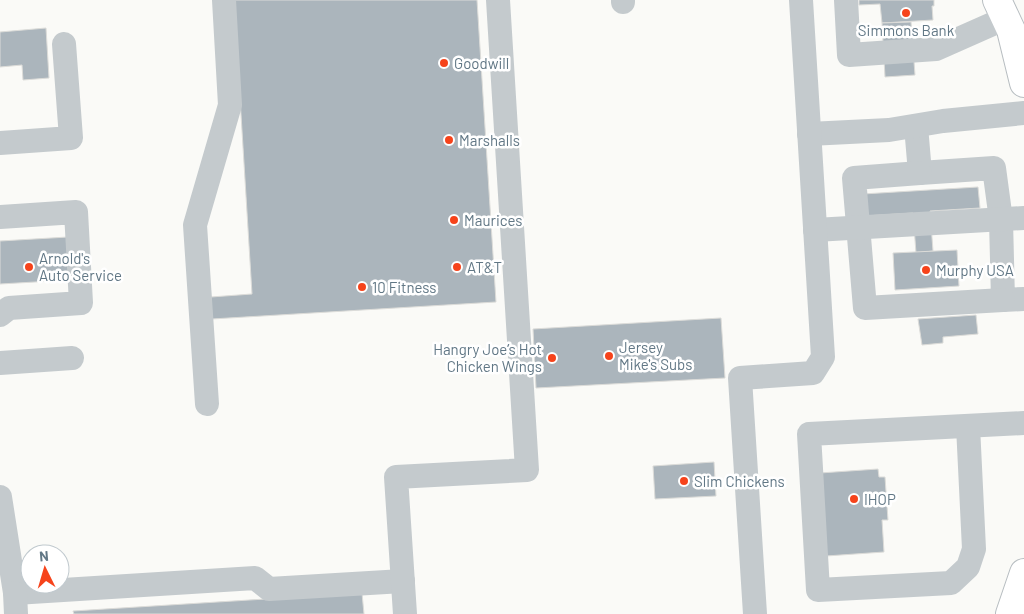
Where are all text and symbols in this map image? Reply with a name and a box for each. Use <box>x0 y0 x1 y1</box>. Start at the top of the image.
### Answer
marker: Simmons Bank <box>900 7 912 19</box>
place label: Simmons Bank <box>858 21 955 39</box>
place label: Goodwill <box>454 54 509 72</box>
marker: Goodwill <box>438 57 450 69</box>
place label: Marshalls <box>459 131 520 149</box>
marker: Marshalls <box>443 134 455 146</box>
place label: Maurices <box>464 211 523 229</box>
marker: Maurices <box>448 214 460 226</box>
place label: Arnold's Auto Service <box>39 249 122 284</box>
place label: AT&T <box>467 258 502 276</box>
marker: Arnold's Auto Service <box>23 261 35 273</box>
marker: AT&T <box>451 261 463 273</box>
place label: Murphy USA <box>936 261 1014 279</box>
marker: Murphy USA <box>920 264 932 276</box>
place label: 10 Fitness <box>372 278 437 296</box>
marker: 10 Fitness <box>356 281 368 293</box>
place label: Jersey Mike's Subs <box>619 338 693 373</box>
place label: Hangry Joe’s Hot Chicken Wings <box>433 340 542 375</box>
marker: Jersey Mike's Subs <box>603 350 615 362</box>
marker: Hangry Joe’s Hot Chicken Wings <box>546 352 558 364</box>
place label: Slim Chickens <box>694 472 785 490</box>
marker: Slim Chickens <box>678 475 690 487</box>
place label: IHOP <box>864 490 896 508</box>
marker: IHOP <box>848 493 860 505</box>
north arrow <box>20 544 70 594</box>
text: N <box>38 547 49 564</box>

